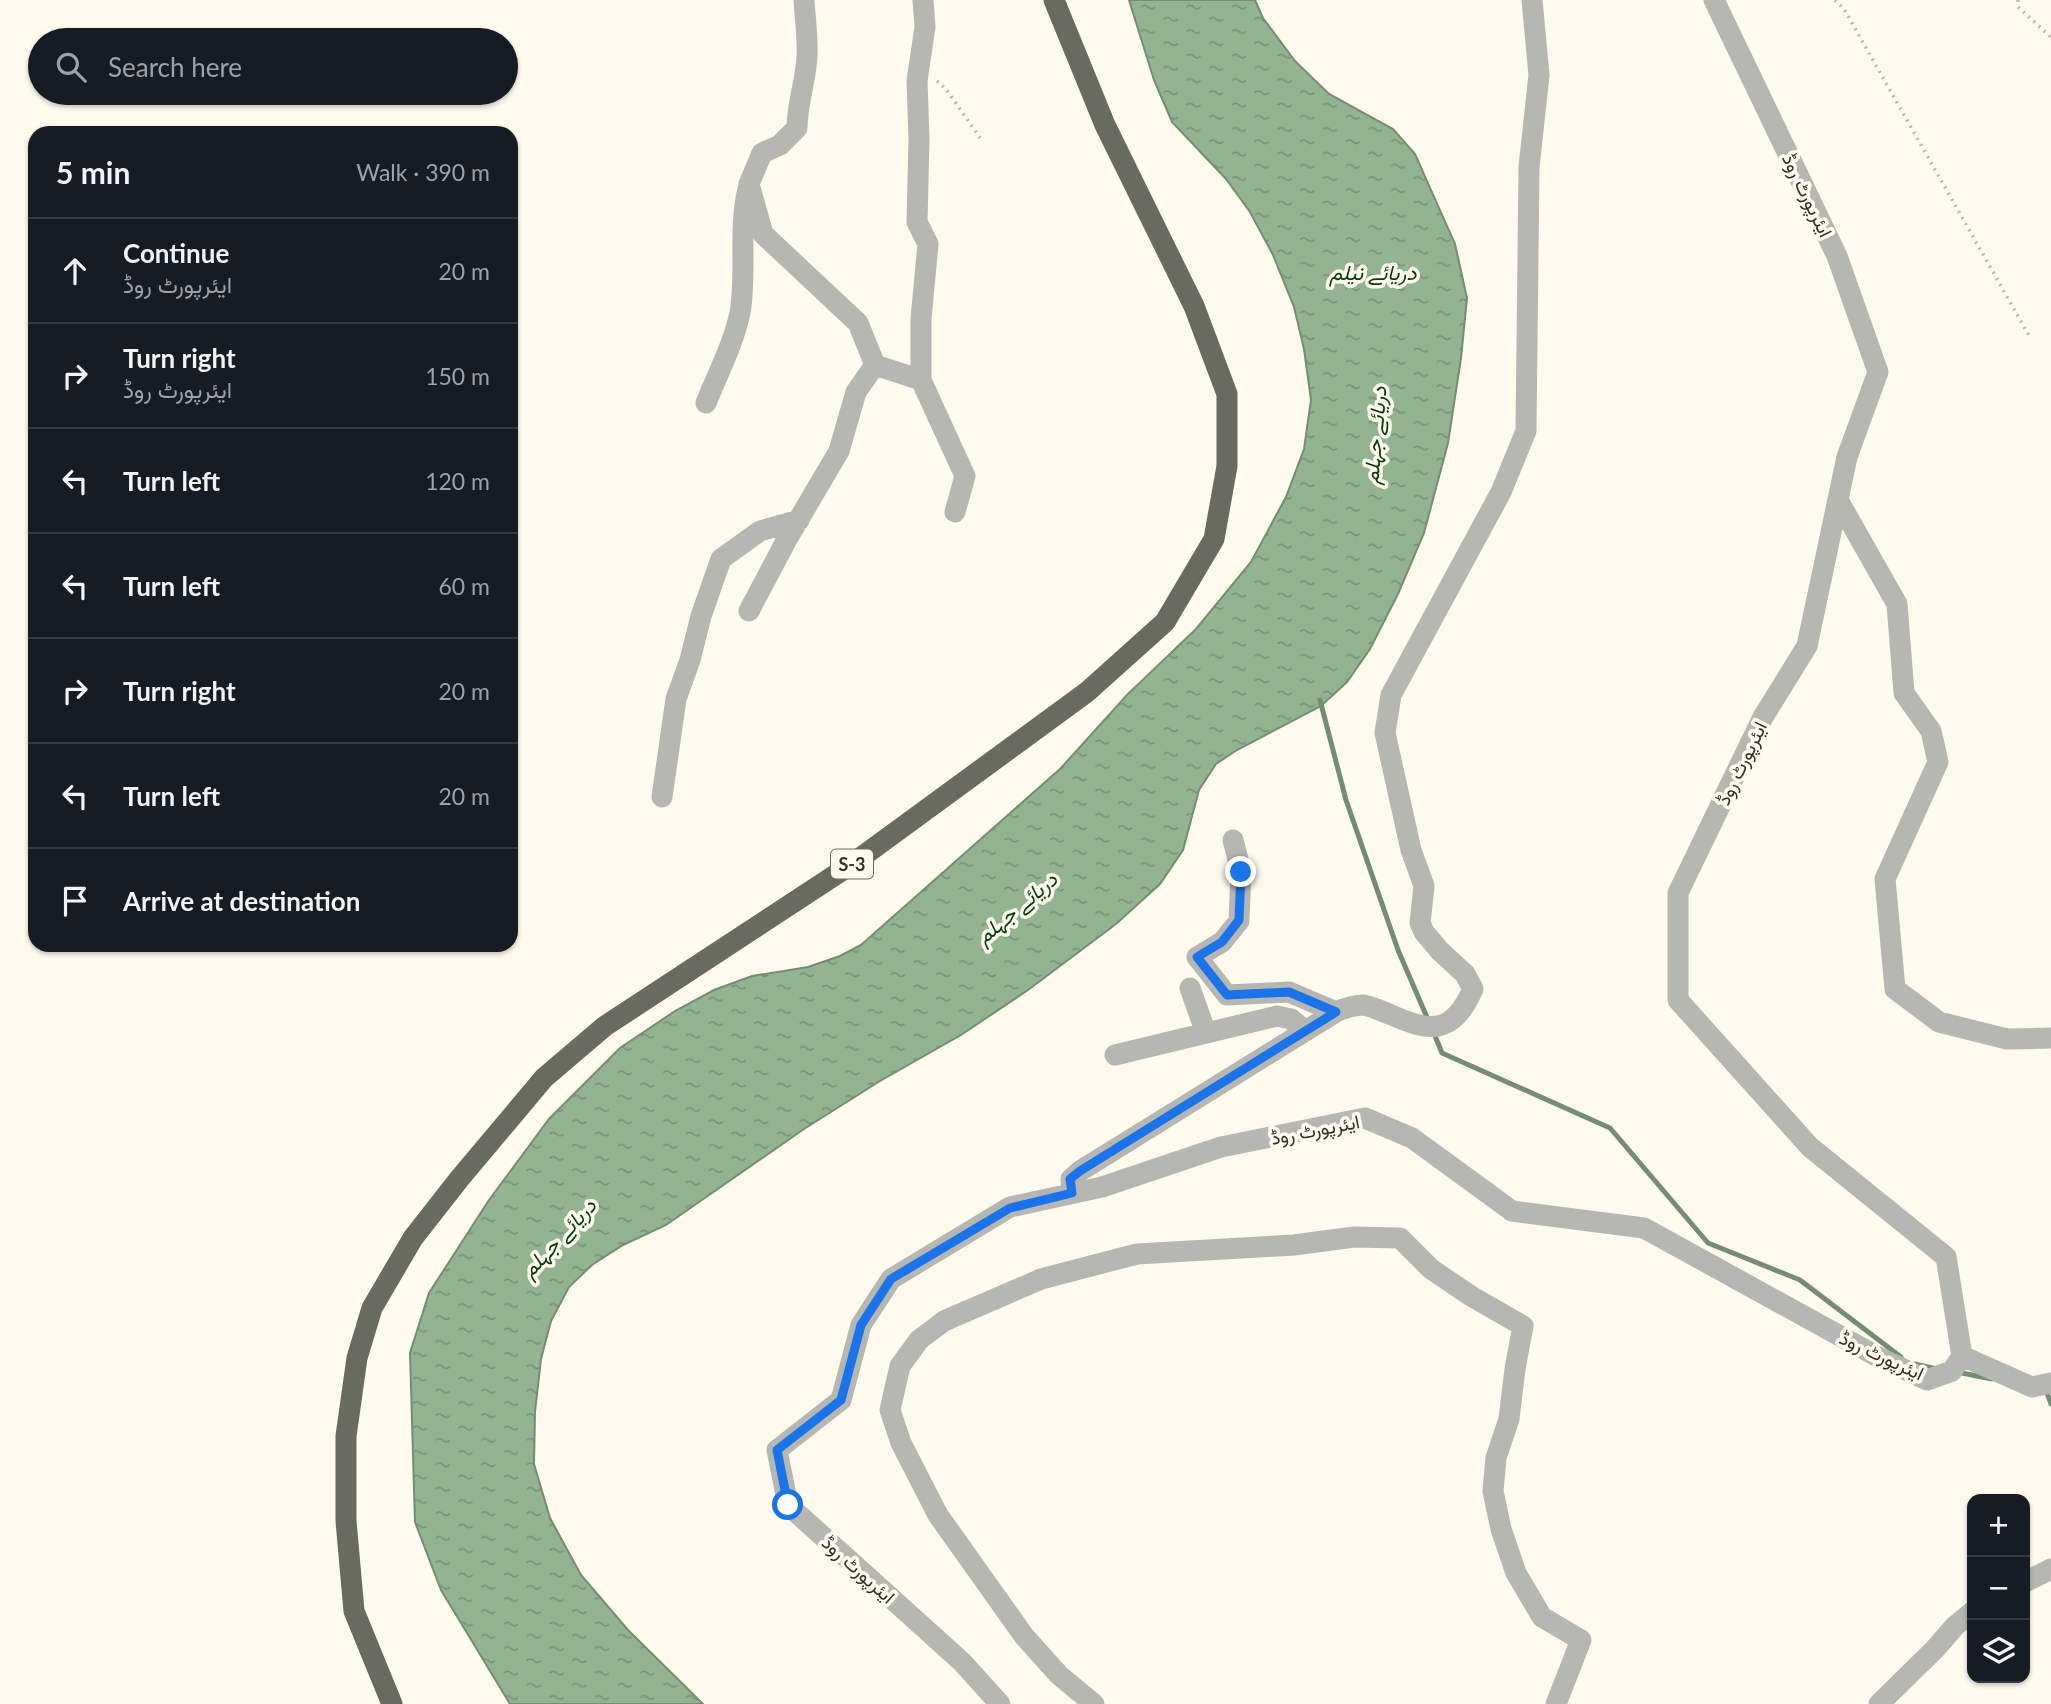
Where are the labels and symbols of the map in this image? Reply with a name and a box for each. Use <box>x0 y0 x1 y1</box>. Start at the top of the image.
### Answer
street label: ایئرپورٹ روڈ <box>1775 149 1838 242</box>
water label: دریائے نیلم <box>1328 259 1418 287</box>
water label: دریائے جہلم <box>1357 384 1394 486</box>
street label: ایئرپورٹ روڈ <box>1711 717 1774 810</box>
road number: S-3 <box>831 850 873 878</box>
route end <box>1225 856 1256 887</box>
water label: دریائے جہلم <box>970 865 1064 951</box>
street label: ایئرپورٹ روڈ <box>1269 1109 1362 1152</box>
water label: دریائے جہلم <box>515 1192 603 1284</box>
street label: ایئرپورٹ روڈ <box>1835 1326 1928 1387</box>
route start <box>772 1489 803 1520</box>
street label: ایئرپورٹ روڈ <box>816 1530 900 1610</box>

